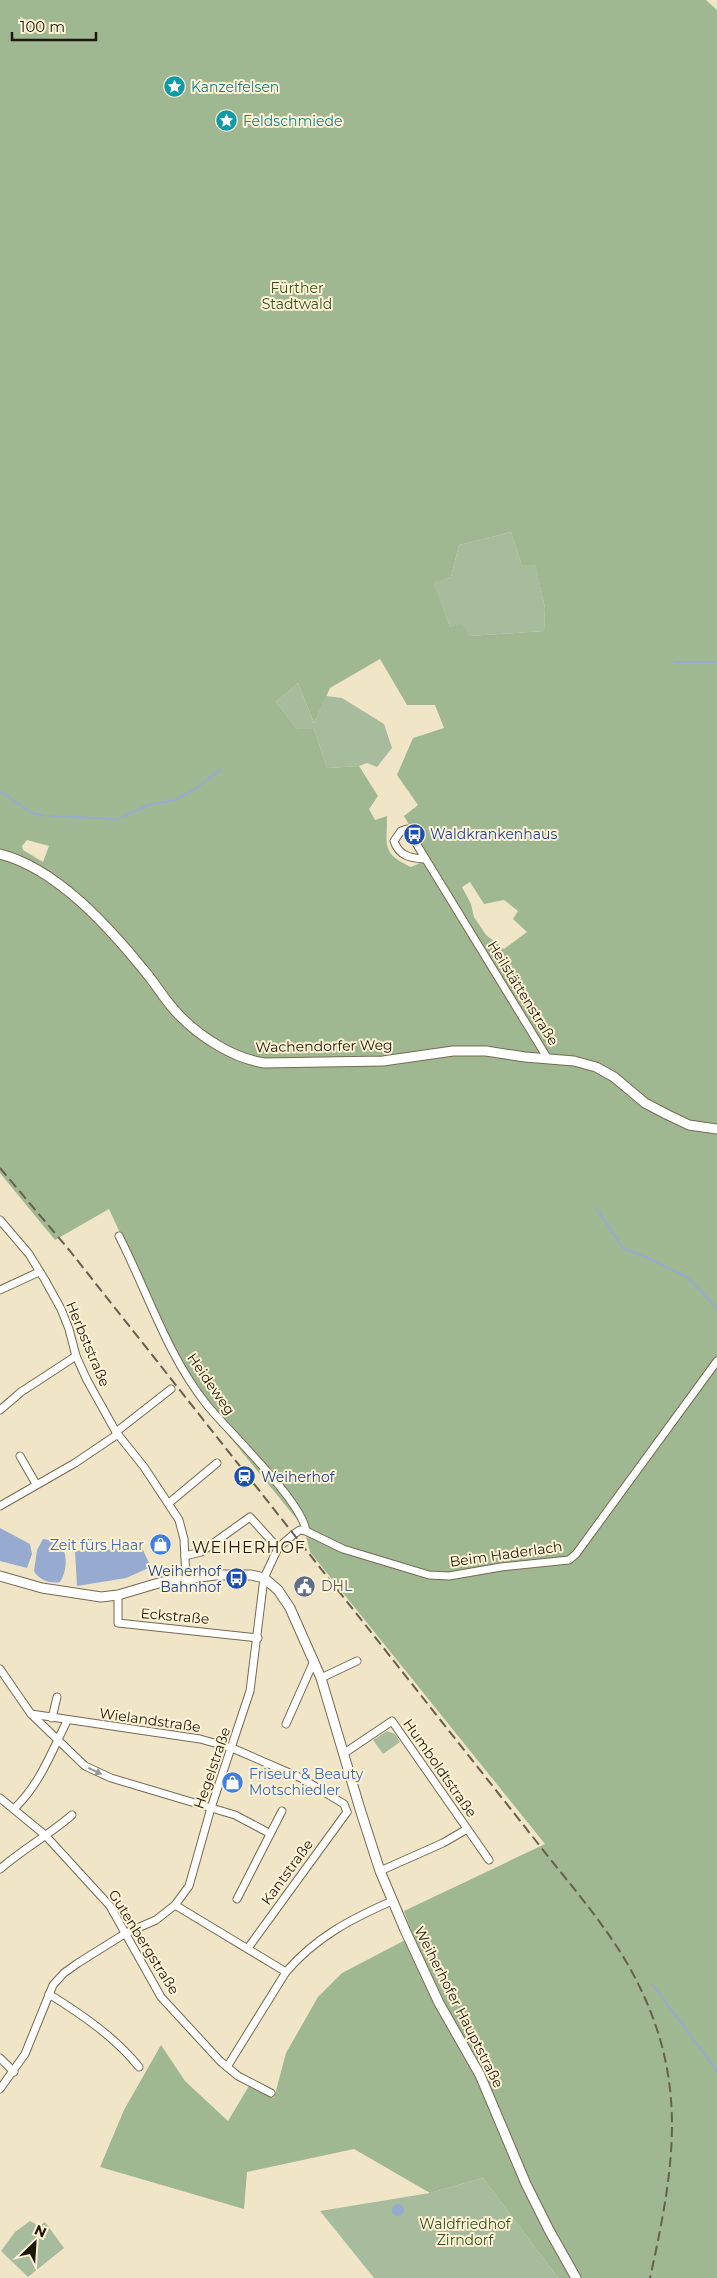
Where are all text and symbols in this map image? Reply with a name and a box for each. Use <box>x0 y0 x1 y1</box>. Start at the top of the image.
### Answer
scale bar <box>12 10 96 42</box>
text: 100 m <box>20 17 65 36</box>
place icon: Kanzelfelsen <box>163 75 187 99</box>
place label: Kanzelfelsen <box>191 78 279 96</box>
place icon: Feldschmiede <box>215 109 239 133</box>
place label: Feldschmiede <box>243 112 342 130</box>
park label: Fürther Stadtwald <box>262 279 332 313</box>
bus stop icon: Waldkrankenhaus <box>402 822 426 846</box>
place label: Waldkrankenhaus <box>430 825 557 843</box>
street label: Heilstättenstraße <box>483 937 563 1049</box>
street label: Wachendorfer Weg <box>255 1036 393 1056</box>
street label: Herbststraße <box>62 1299 114 1389</box>
street label: Heideweg <box>183 1350 239 1418</box>
station icon: Weiherhof <box>233 1465 257 1489</box>
place label: Weiherhof <box>261 1468 336 1486</box>
shop icon: Zeit fürs Haar <box>148 1533 172 1557</box>
place label: Zeit fürs Haar <box>50 1536 144 1554</box>
street label: Beim Haderlach <box>448 1537 564 1571</box>
district label: WEIHERHOF <box>192 1538 306 1557</box>
place label: Weiherhof Bahnhof <box>148 1562 222 1596</box>
bus stop icon: Weiherhof Bahnhof <box>225 1567 249 1591</box>
public building icon: DHL <box>293 1574 317 1598</box>
place label: DHL <box>321 1577 353 1595</box>
street label: Eckstraße <box>140 1604 210 1628</box>
street label: Wielandstraße <box>98 1704 202 1736</box>
street label: Humboldtstraße <box>399 1715 481 1821</box>
street label: Hegelstraße <box>190 1725 234 1811</box>
place label: Friseur & Beauty Motschiedler <box>249 1765 364 1799</box>
one-way arrow <box>88 1767 102 1775</box>
shop icon: Friseur & Beauty Motschiedler <box>221 1770 245 1794</box>
street label: Kantstraße <box>257 1836 317 1908</box>
street label: Gutenbergstraße <box>105 1886 183 1998</box>
street label: Weiherhofer Hauptstraße <box>410 1923 508 2091</box>
park label: Waldfriedhof Zirndorf <box>419 2215 512 2249</box>
north arrow <box>10 2218 60 2268</box>
text: N <box>32 2221 49 2242</box>

